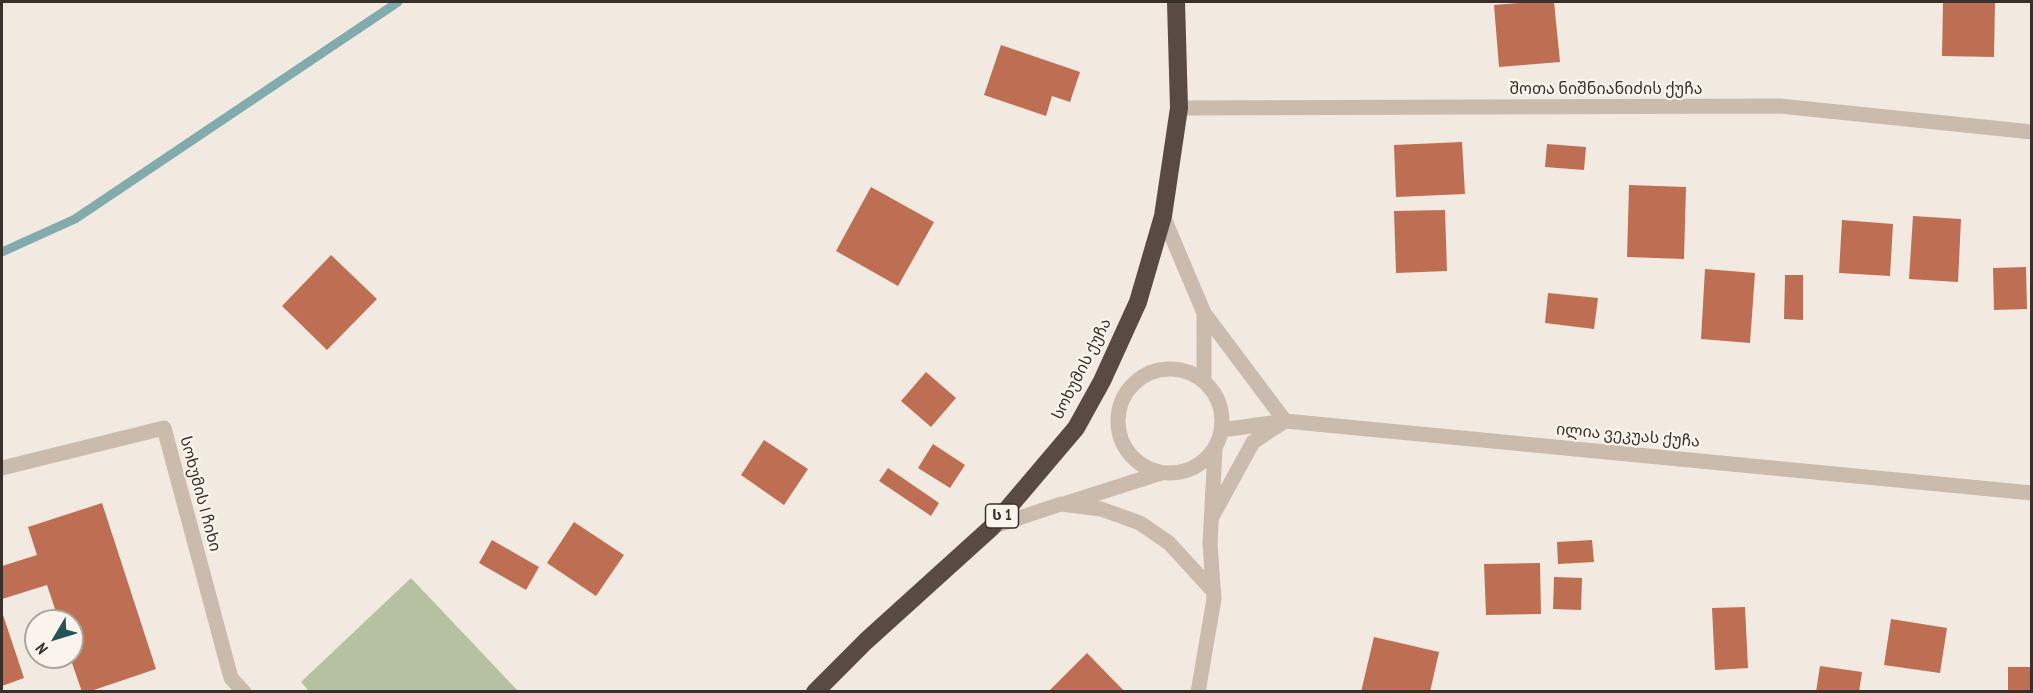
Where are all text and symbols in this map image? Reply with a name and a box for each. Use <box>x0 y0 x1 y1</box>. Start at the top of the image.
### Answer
street label: შოთა ნიშნიანიძის ქუჩა <box>1509 79 1703 99</box>
street label: სოხუმის ქუჩა <box>1048 315 1116 423</box>
street label: ილია ვეკუას ქუჩა <box>1555 420 1701 452</box>
street label: სოხუმის I ჩიხი <box>175 434 225 554</box>
road number: ს 1 <box>986 504 1018 528</box>
north arrow <box>24 609 84 669</box>
text: N <box>31 639 52 658</box>

